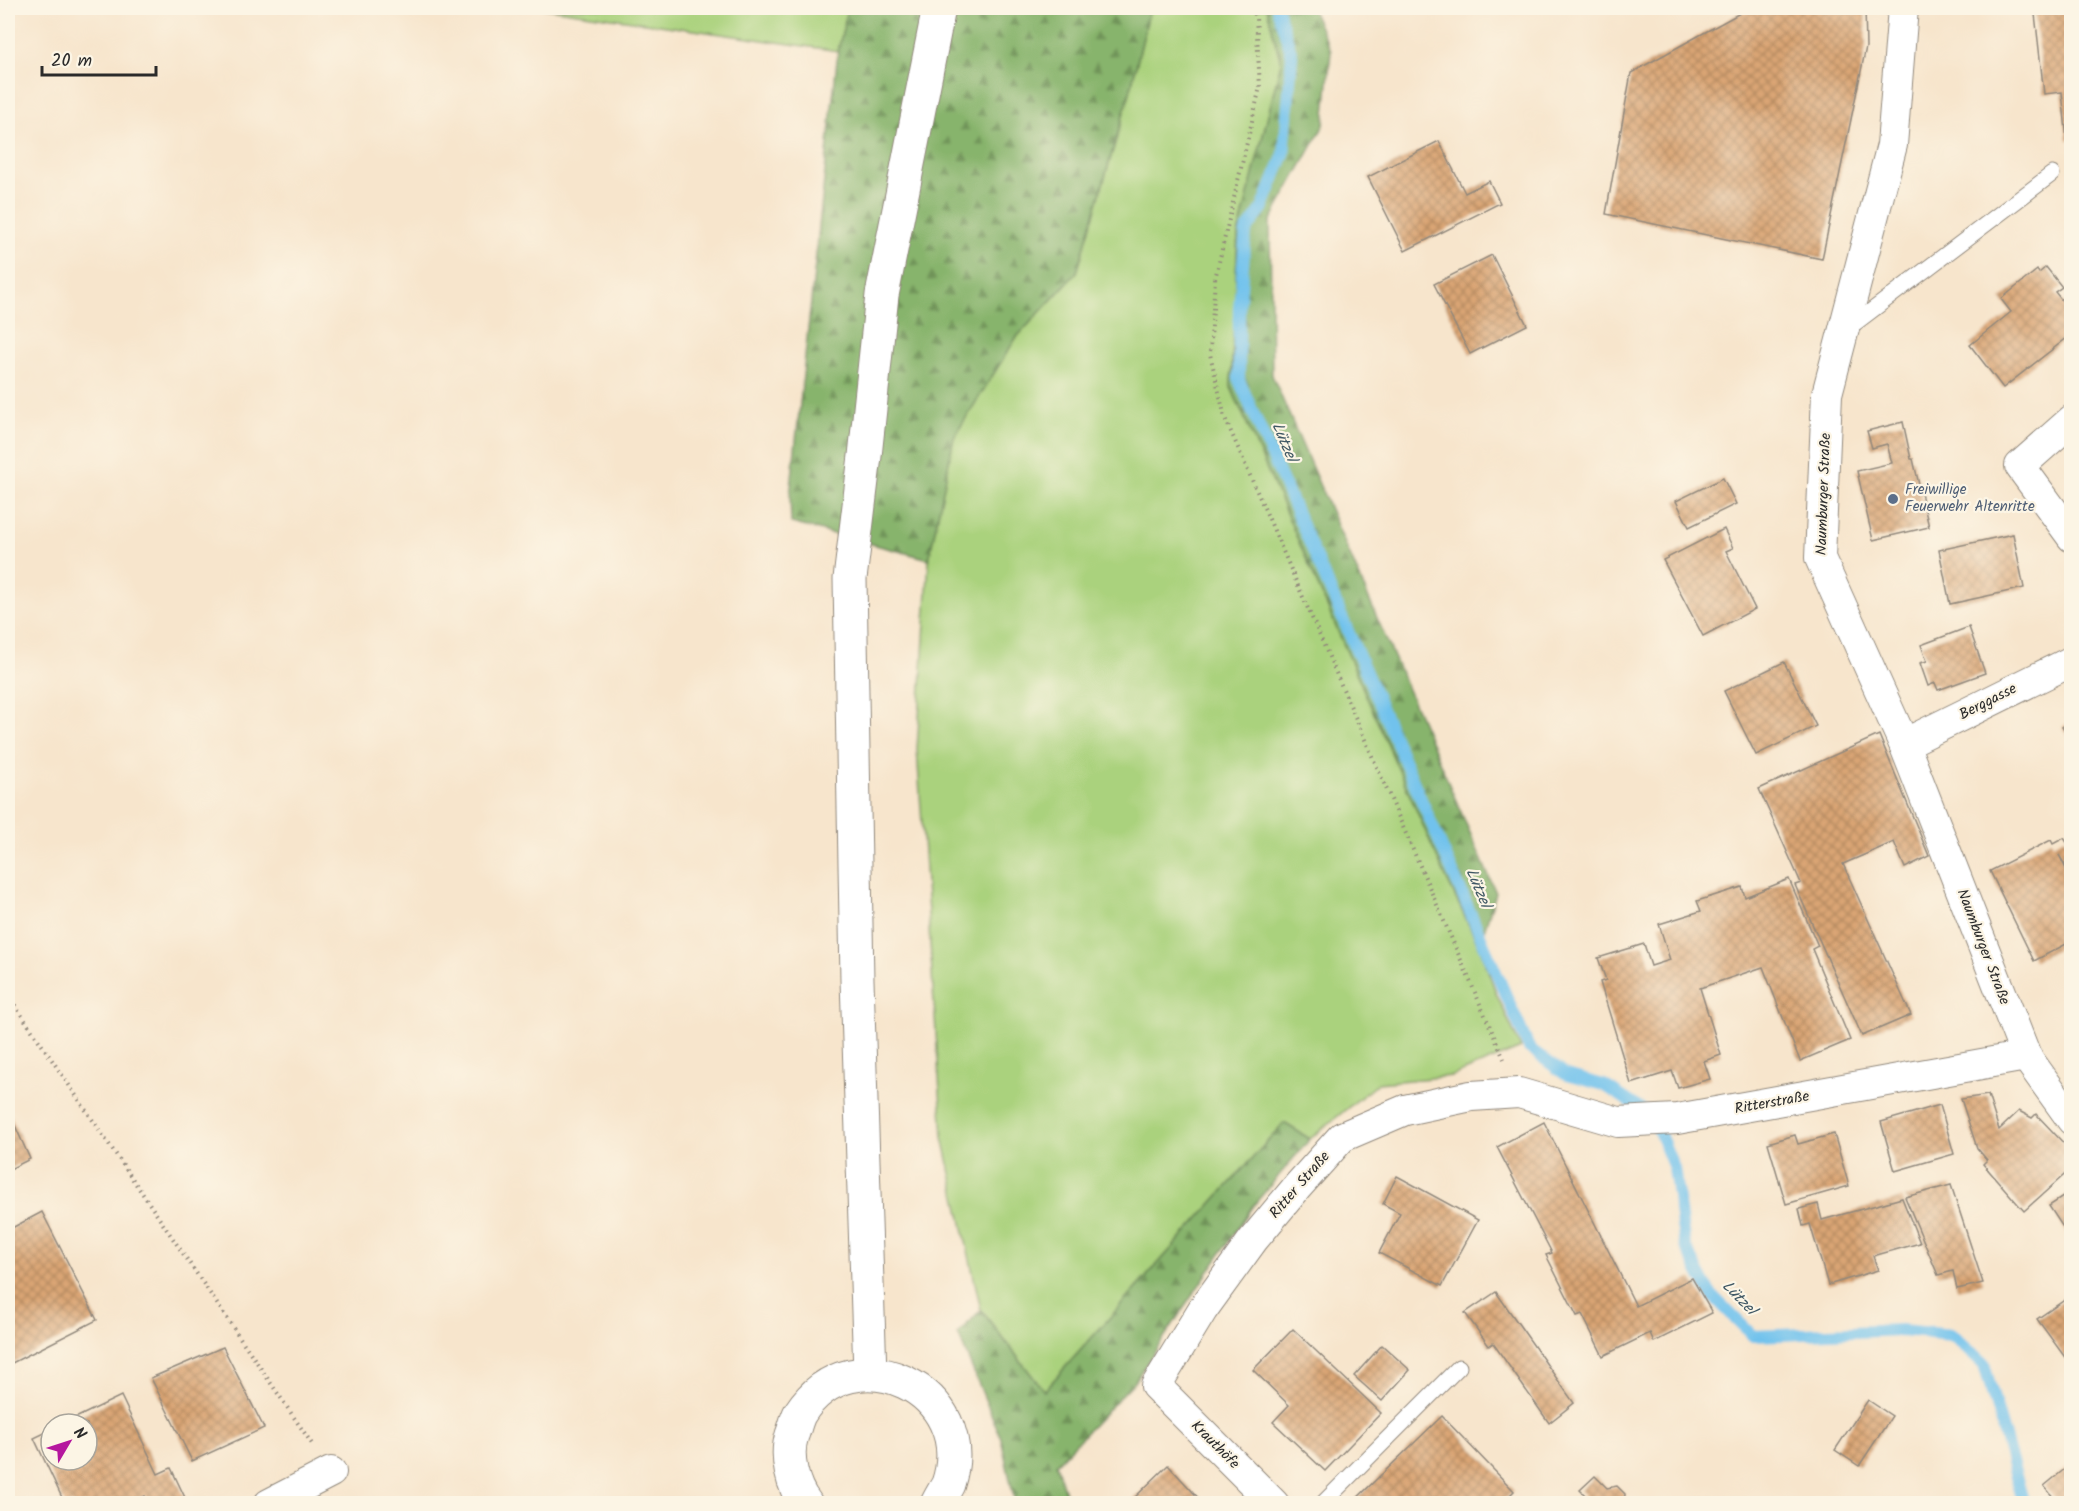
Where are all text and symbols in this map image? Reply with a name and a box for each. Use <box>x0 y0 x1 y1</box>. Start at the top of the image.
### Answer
scale bar <box>42 39 156 77</box>
text: 20 m <box>51 47 92 76</box>
water label: Lützel <box>1265 418 1305 468</box>
street label: Naumburger Straße <box>1810 432 1838 556</box>
place label: Freiwillige Feuerwehr Altenritte <box>1905 478 2035 519</box>
marker: Freiwillige Feuerwehr Altenritte <box>1886 492 1900 506</box>
street label: Berggasse <box>1955 677 2021 727</box>
water label: Lützel <box>1459 864 1499 914</box>
street label: Naumburger Straße <box>1950 885 2016 1009</box>
street label: Ritterstraße <box>1733 1085 1811 1121</box>
street label: Ritter Straße <box>1264 1146 1336 1224</box>
water label: Lützel <box>1716 1275 1764 1324</box>
north arrow <box>39 1412 99 1472</box>
street label: Krauthöfe <box>1185 1415 1245 1475</box>
text: N <box>67 1422 92 1445</box>

